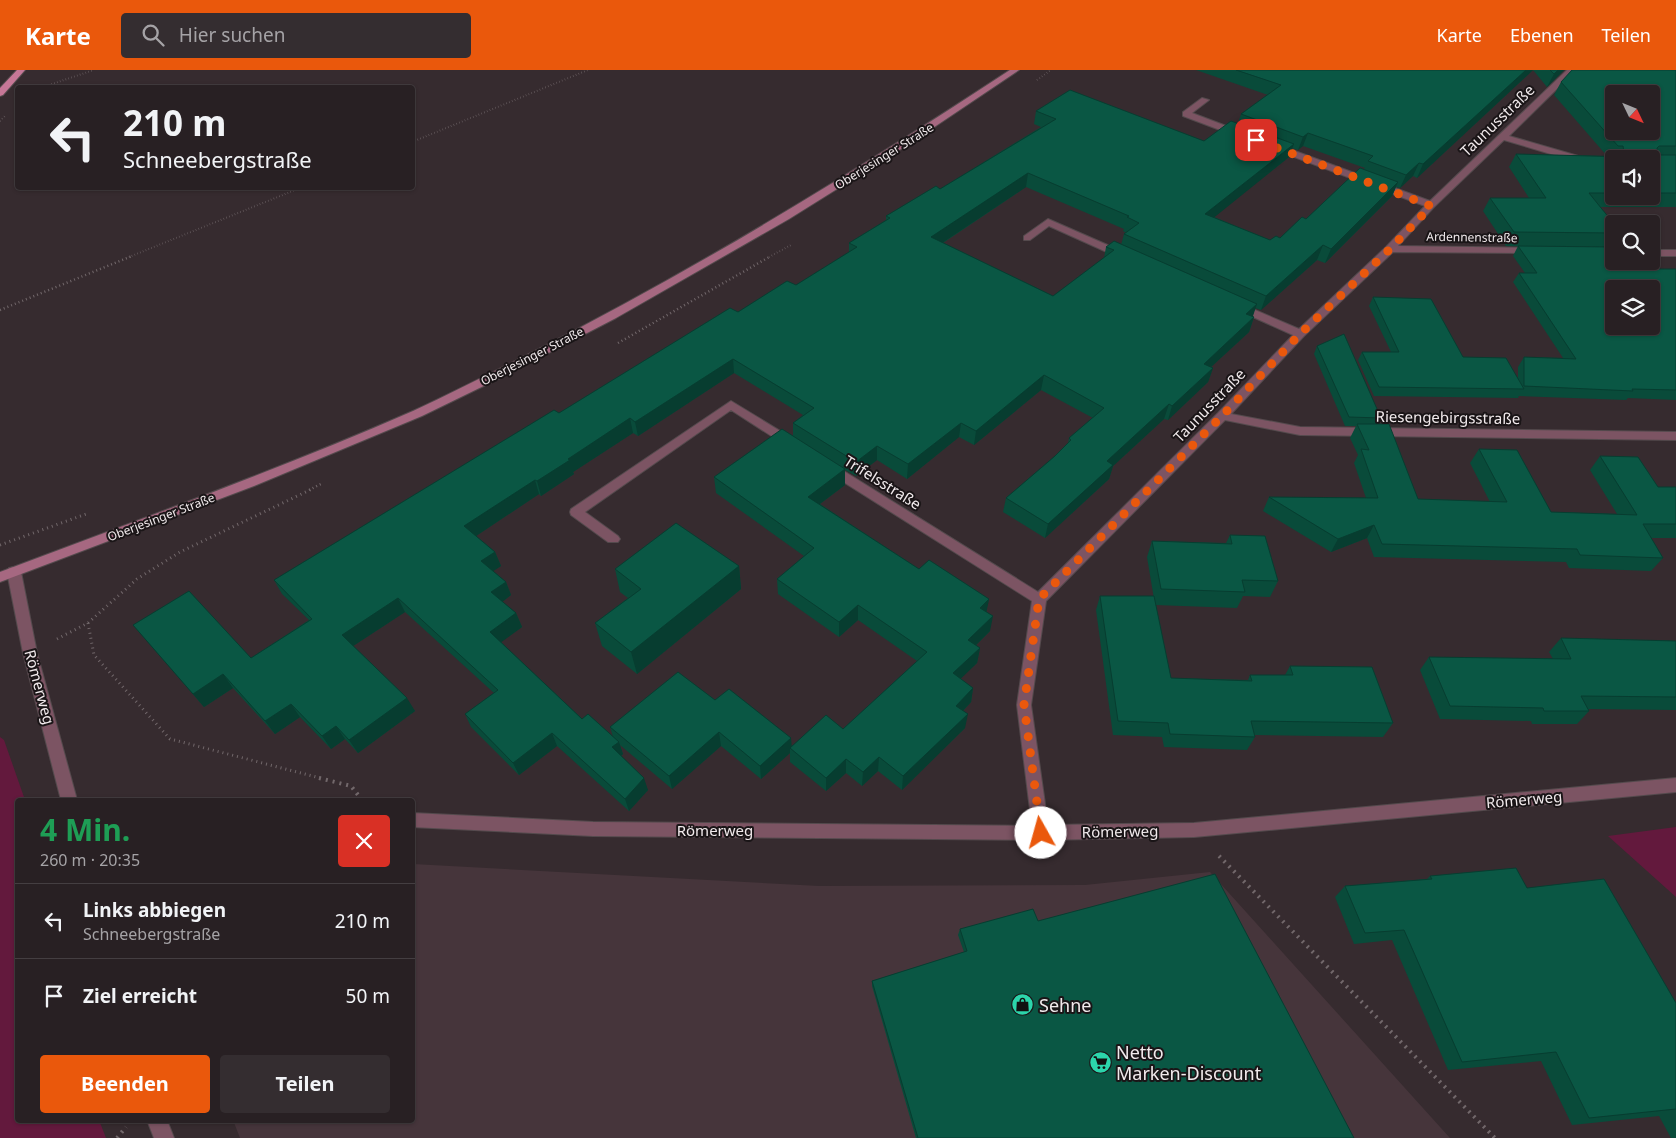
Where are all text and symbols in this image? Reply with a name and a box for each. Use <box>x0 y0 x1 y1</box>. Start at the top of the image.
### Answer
search box <box>121 13 471 58</box>
text: Karte <box>25 19 91 52</box>
icon: search <box>139 21 167 49</box>
text: Hier suchen <box>179 22 285 48</box>
text: Karte <box>1437 23 1482 47</box>
text: Ebenen <box>1510 23 1574 47</box>
text: Teilen <box>1602 23 1651 47</box>
street label: Taunusstraße <box>1456 80 1538 160</box>
north arrow <box>1605 85 1660 140</box>
map controls <box>1605 85 1660 335</box>
text: 210 m <box>123 99 226 146</box>
icon: left <box>40 105 105 170</box>
street label: Oberjesinger Straße <box>831 119 937 193</box>
pin <box>1235 119 1277 161</box>
icon: arrive <box>1242 126 1270 154</box>
text: Schneebergstraße <box>123 144 312 174</box>
button: sound <box>1605 150 1660 205</box>
button: search <box>1605 215 1660 270</box>
street label: Ardennenstraße <box>1426 228 1518 246</box>
button: layers <box>1605 280 1660 335</box>
street label: Oberjesinger Straße <box>478 323 587 389</box>
street label: Taunusstraße <box>1169 364 1249 446</box>
street label: Riesengebirgsstraße <box>1376 406 1520 428</box>
street label: Trifelsstraße <box>841 450 925 514</box>
street label: Oberjesinger Straße <box>105 489 217 545</box>
street label: Römerweg <box>20 647 60 727</box>
street label: Römerweg <box>1485 786 1563 812</box>
position arrow <box>1014 806 1066 858</box>
text: 4 Min. <box>40 809 130 850</box>
button: close <box>338 815 390 867</box>
street label: Römerweg <box>677 820 753 840</box>
street label: Römerweg <box>1082 820 1158 842</box>
text: 260 m · 20:35 <box>40 849 140 871</box>
text: Links abbiegen <box>83 897 226 923</box>
icon: left <box>40 907 68 935</box>
text: 210 m <box>335 908 390 934</box>
text: Schneebergstraße <box>83 923 220 945</box>
icon: arrive <box>40 982 68 1010</box>
text: Ziel erreicht <box>83 983 197 1009</box>
text: 50 m <box>346 983 390 1009</box>
shop icon: Sehne <box>1011 993 1035 1017</box>
place label: Sehne <box>1039 993 1091 1017</box>
place label: Netto Marken-Discount <box>1116 1040 1262 1085</box>
supermarket icon: Netto Marken-Discount <box>1088 1050 1112 1074</box>
button: Beenden <box>40 1055 210 1113</box>
button: Teilen <box>220 1055 390 1113</box>

